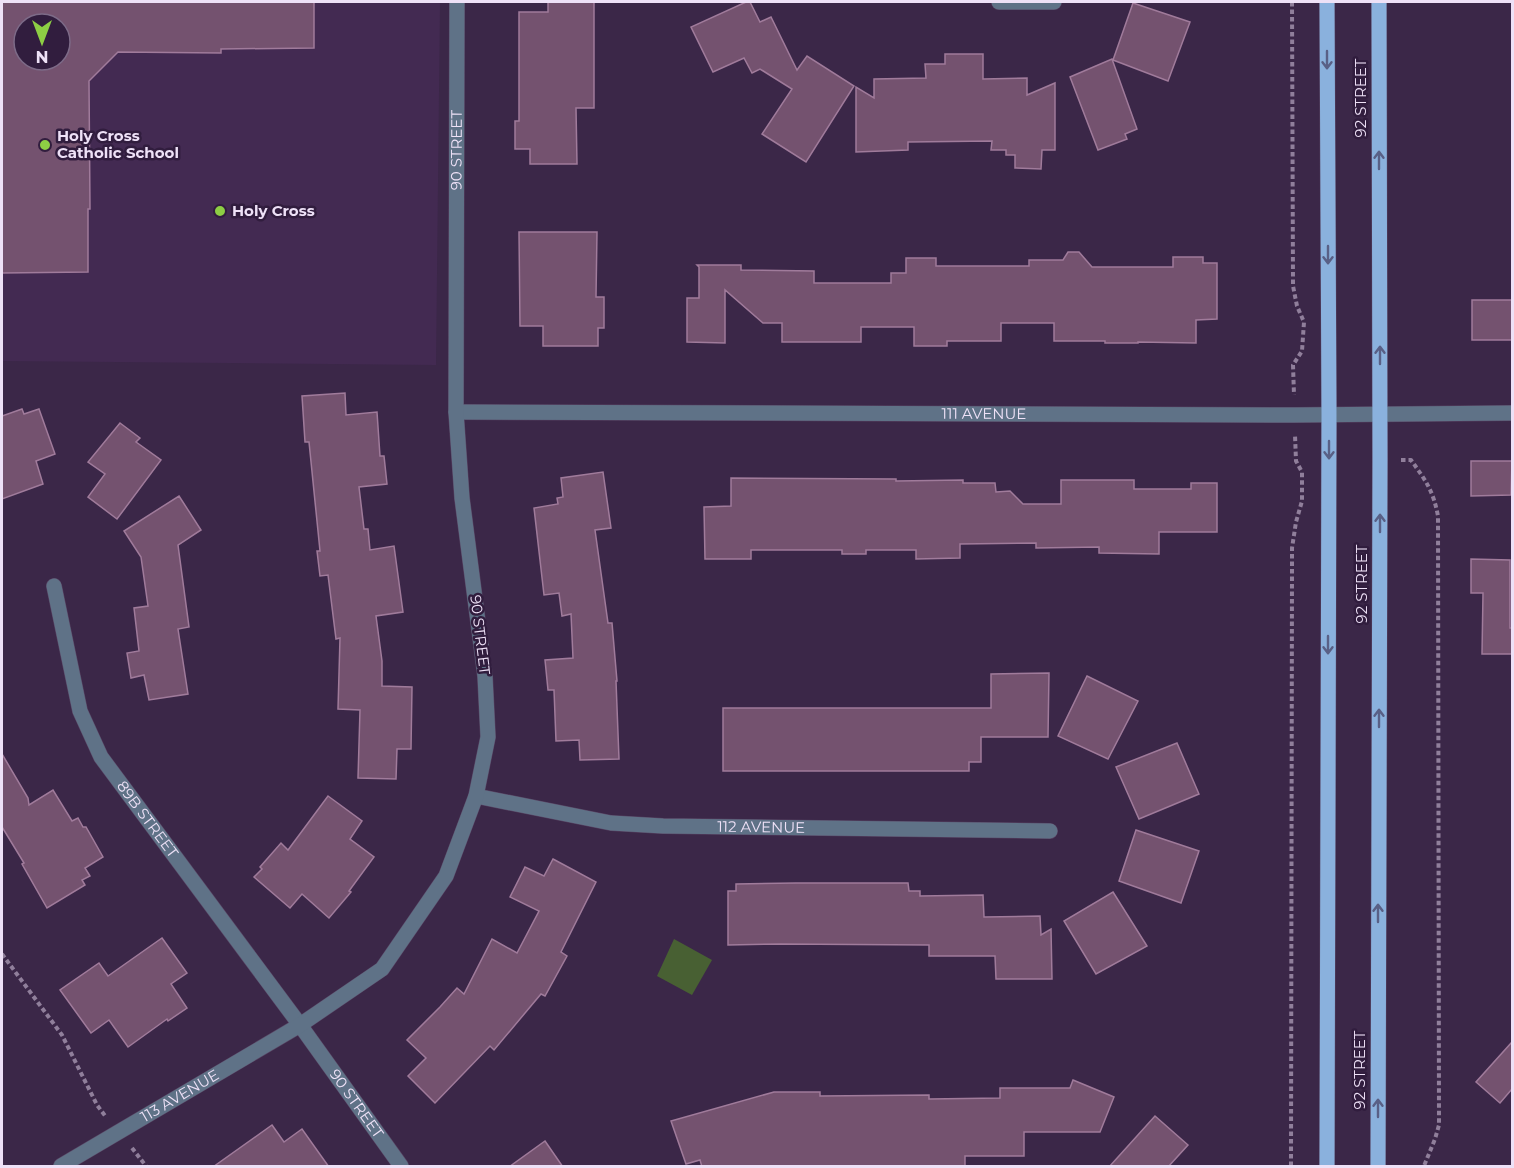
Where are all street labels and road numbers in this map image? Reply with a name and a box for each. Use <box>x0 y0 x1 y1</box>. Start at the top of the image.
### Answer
street label: 92 STREET <box>1351 58 1370 137</box>
street label: 90 STREET <box>447 110 466 190</box>
street label: 111 AVENUE <box>942 404 1026 423</box>
street label: 92 STREET <box>1352 544 1371 623</box>
street label: 90 STREET <box>466 594 495 676</box>
street label: 89B STREET <box>113 777 183 862</box>
street label: 112 AVENUE <box>717 817 805 837</box>
street label: 92 STREET <box>1350 1030 1369 1109</box>
street label: 113 AVENUE <box>137 1065 222 1126</box>
street label: 90 STREET <box>326 1065 388 1142</box>

